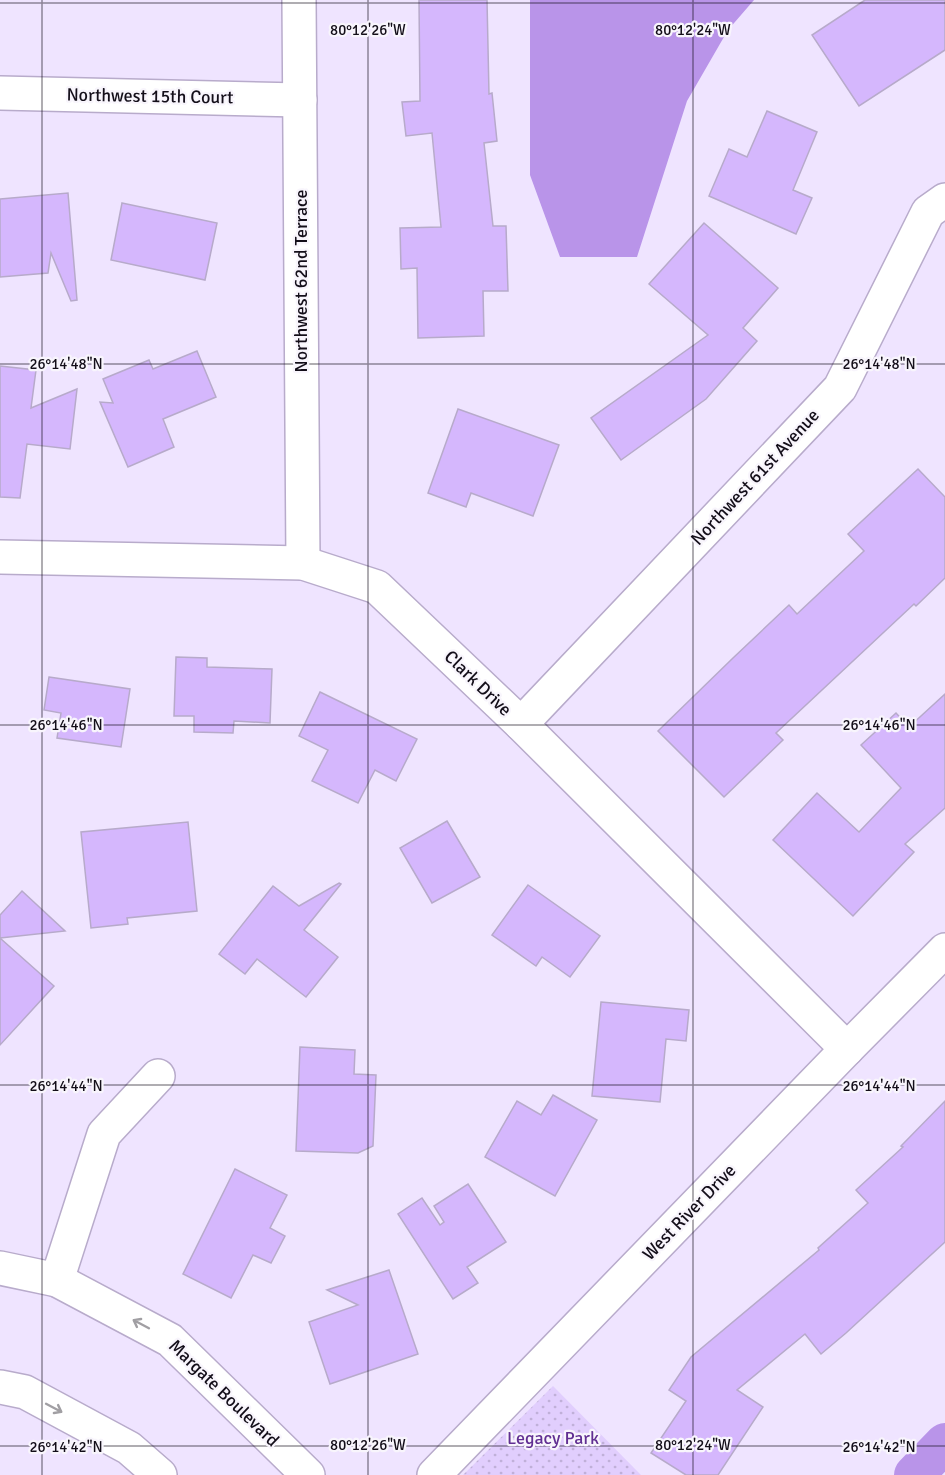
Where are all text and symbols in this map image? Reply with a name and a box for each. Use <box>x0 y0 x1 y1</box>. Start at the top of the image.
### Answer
text: 80°12'26"W <box>330 21 406 39</box>
text: 80°12'24"W <box>655 21 731 39</box>
street label: Northwest 15th Court <box>66 84 234 108</box>
street label: Northwest 62nd Terrace <box>290 189 312 373</box>
text: 26°14'48"N <box>29 355 103 373</box>
text: 26°14'48"N <box>842 355 916 373</box>
street label: Northwest 61st Avenue <box>686 404 824 550</box>
street label: Clark Drive <box>440 645 516 721</box>
text: 26°14'46"N <box>29 716 103 734</box>
text: 26°14'46"N <box>842 716 916 734</box>
text: 26°14'44"N <box>29 1077 103 1095</box>
text: 26°14'44"N <box>842 1077 916 1095</box>
street label: West River Drive <box>638 1159 740 1265</box>
one-way arrow <box>132 1318 150 1329</box>
street label: Margate Boulevard <box>164 1335 284 1451</box>
one-way arrow <box>45 1402 62 1414</box>
park label: Legacy Park <box>507 1427 599 1449</box>
text: 80°12'26"W <box>330 1436 406 1454</box>
text: 80°12'24"W <box>655 1436 731 1454</box>
text: 26°14'42"N <box>29 1438 103 1456</box>
text: 26°14'42"N <box>842 1438 916 1456</box>

